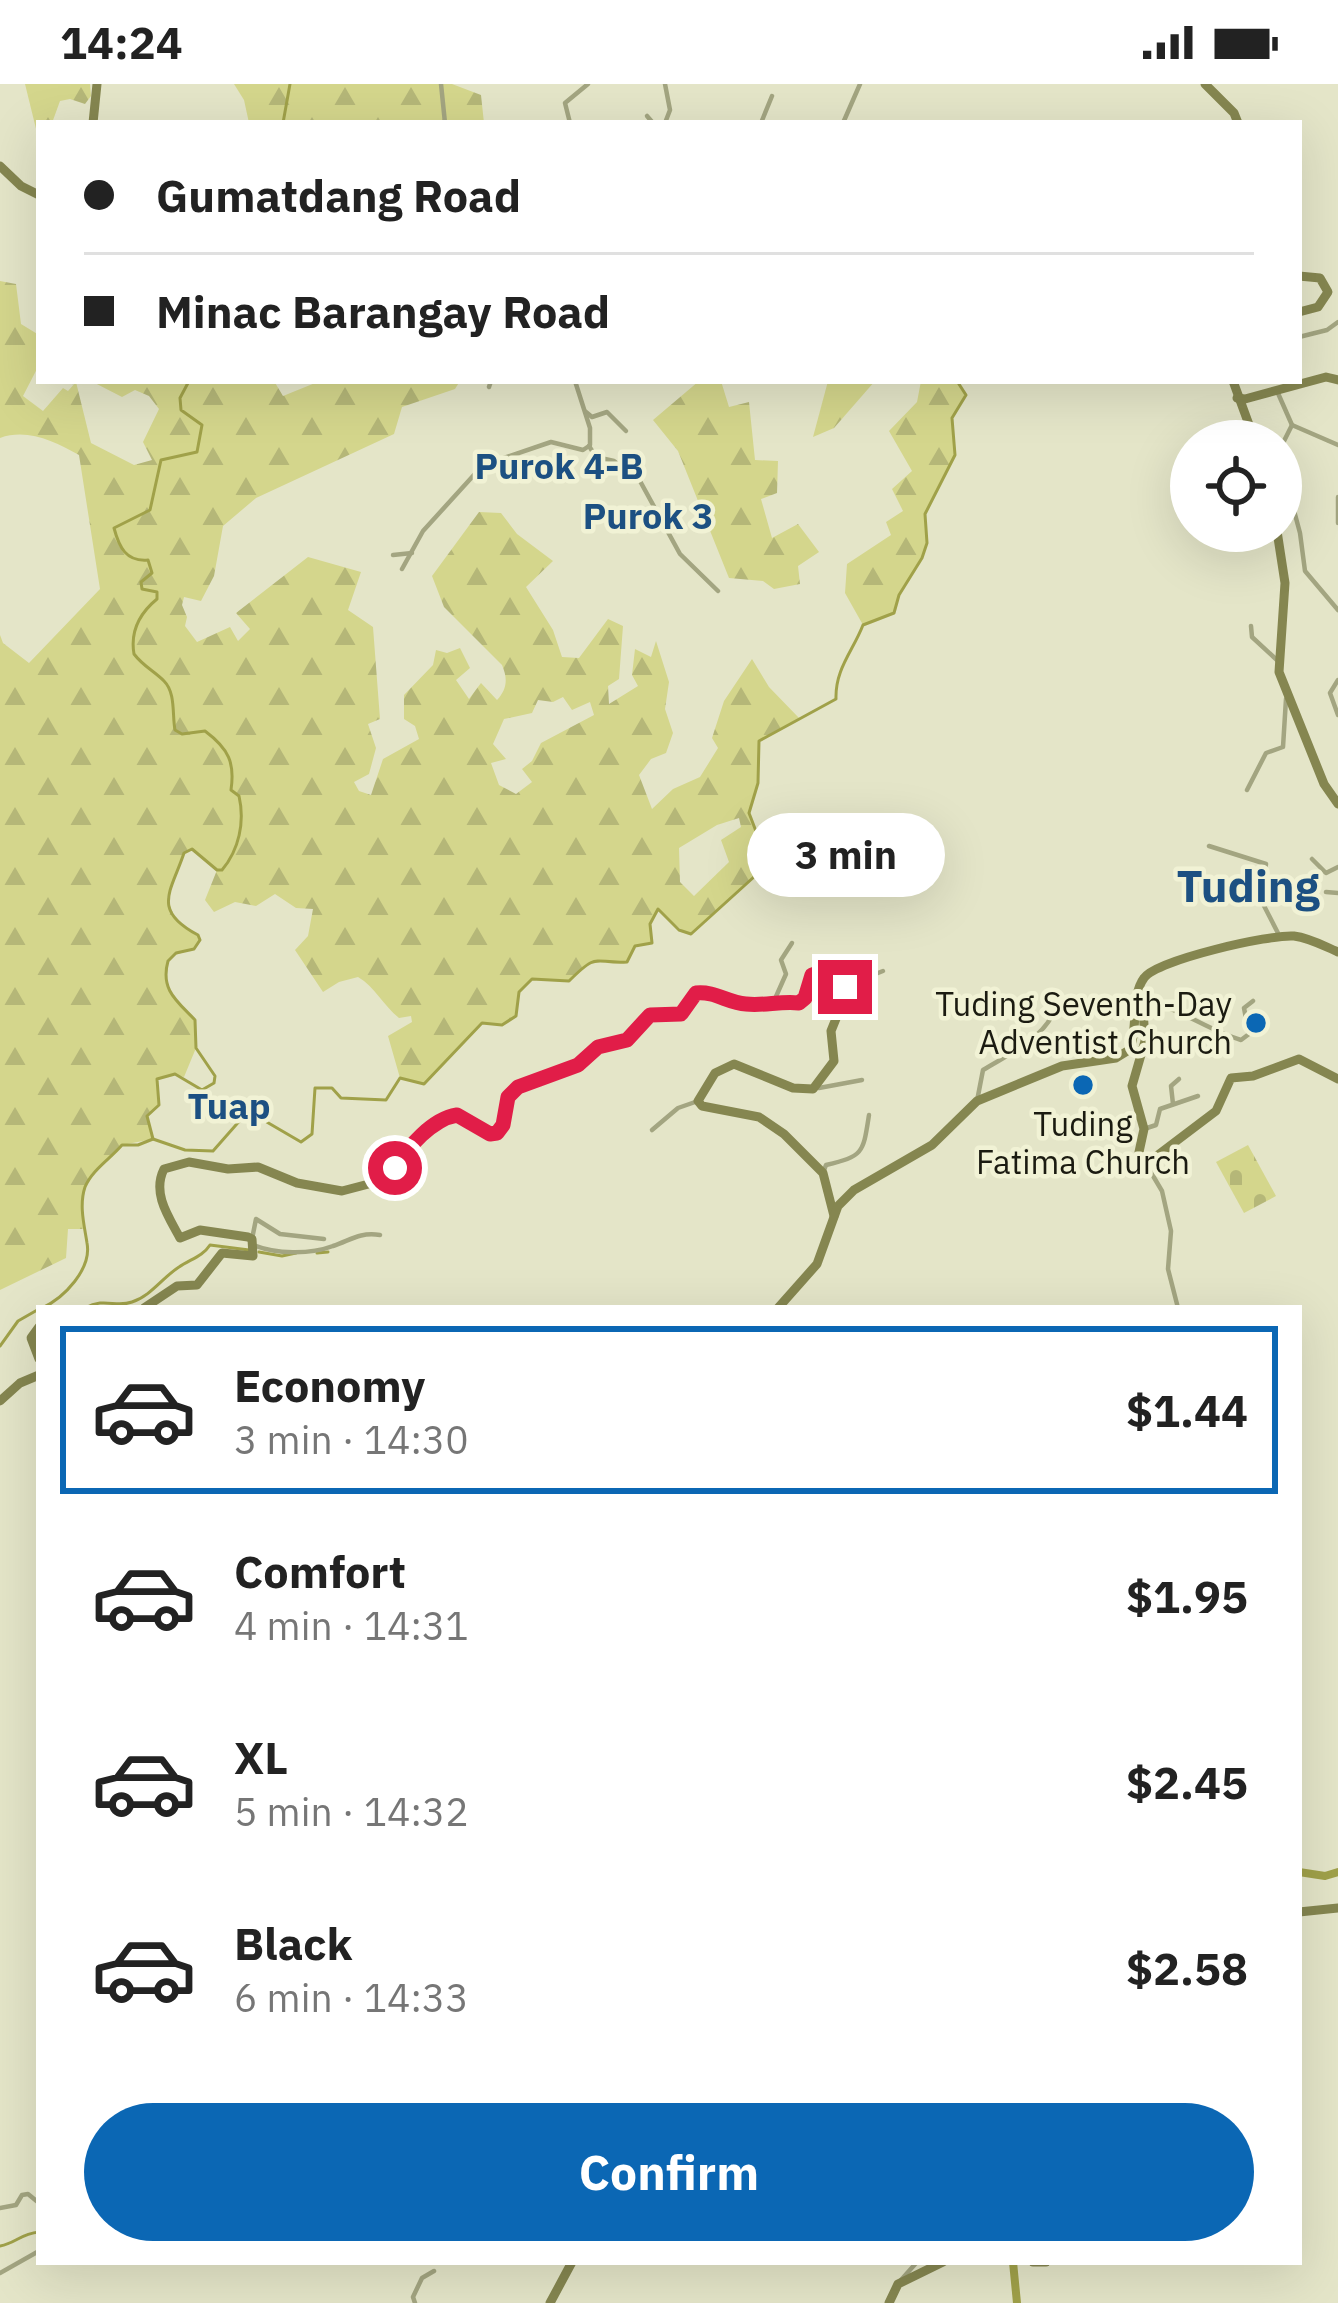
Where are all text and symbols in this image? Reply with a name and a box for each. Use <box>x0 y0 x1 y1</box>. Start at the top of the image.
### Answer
text: 14:24 <box>60 13 183 71</box>
text: Gumatdang Road <box>156 166 521 224</box>
text: Minac Barangay Road <box>156 282 610 340</box>
map controls <box>1170 420 1302 552</box>
button: locate <box>1170 420 1302 552</box>
district label: Purok 4-B <box>474 442 644 489</box>
district label: Purok 3 <box>583 492 713 539</box>
callout: 3 min <box>746 813 944 897</box>
text: 3 min <box>795 829 897 880</box>
district label: Tuding <box>1177 856 1320 914</box>
route end <box>818 960 872 1014</box>
place label: Tuding Seventh-Day Adventist Church <box>935 982 1232 1063</box>
marker: Tuding Seventh-Day Adventist Church <box>1243 1010 1269 1036</box>
marker: Tuding Fatima Church <box>1070 1072 1096 1098</box>
district label: Tuap <box>187 1082 271 1129</box>
place label: Tuding Fatima Church <box>976 1102 1190 1183</box>
route start <box>368 1141 422 1195</box>
icon: car <box>90 1356 198 1464</box>
text: Economy <box>234 1356 425 1414</box>
text: $1.44 <box>1126 1381 1248 1439</box>
text: 3 min · 14:30 <box>234 1414 469 1465</box>
icon: car <box>90 1542 198 1650</box>
text: Comfort <box>234 1542 406 1600</box>
text: $1.95 <box>1126 1567 1248 1625</box>
text: 4 min · 14:31 <box>234 1600 469 1651</box>
icon: car <box>90 1728 198 1836</box>
text: XL <box>234 1728 288 1786</box>
text: $2.45 <box>1126 1753 1248 1811</box>
text: 5 min · 14:32 <box>234 1786 469 1837</box>
icon: car <box>90 1914 198 2022</box>
text: Black <box>234 1914 353 1972</box>
text: $2.58 <box>1126 1939 1248 1997</box>
text: 6 min · 14:33 <box>234 1972 469 2023</box>
button: Confirm <box>84 2103 1254 2241</box>

